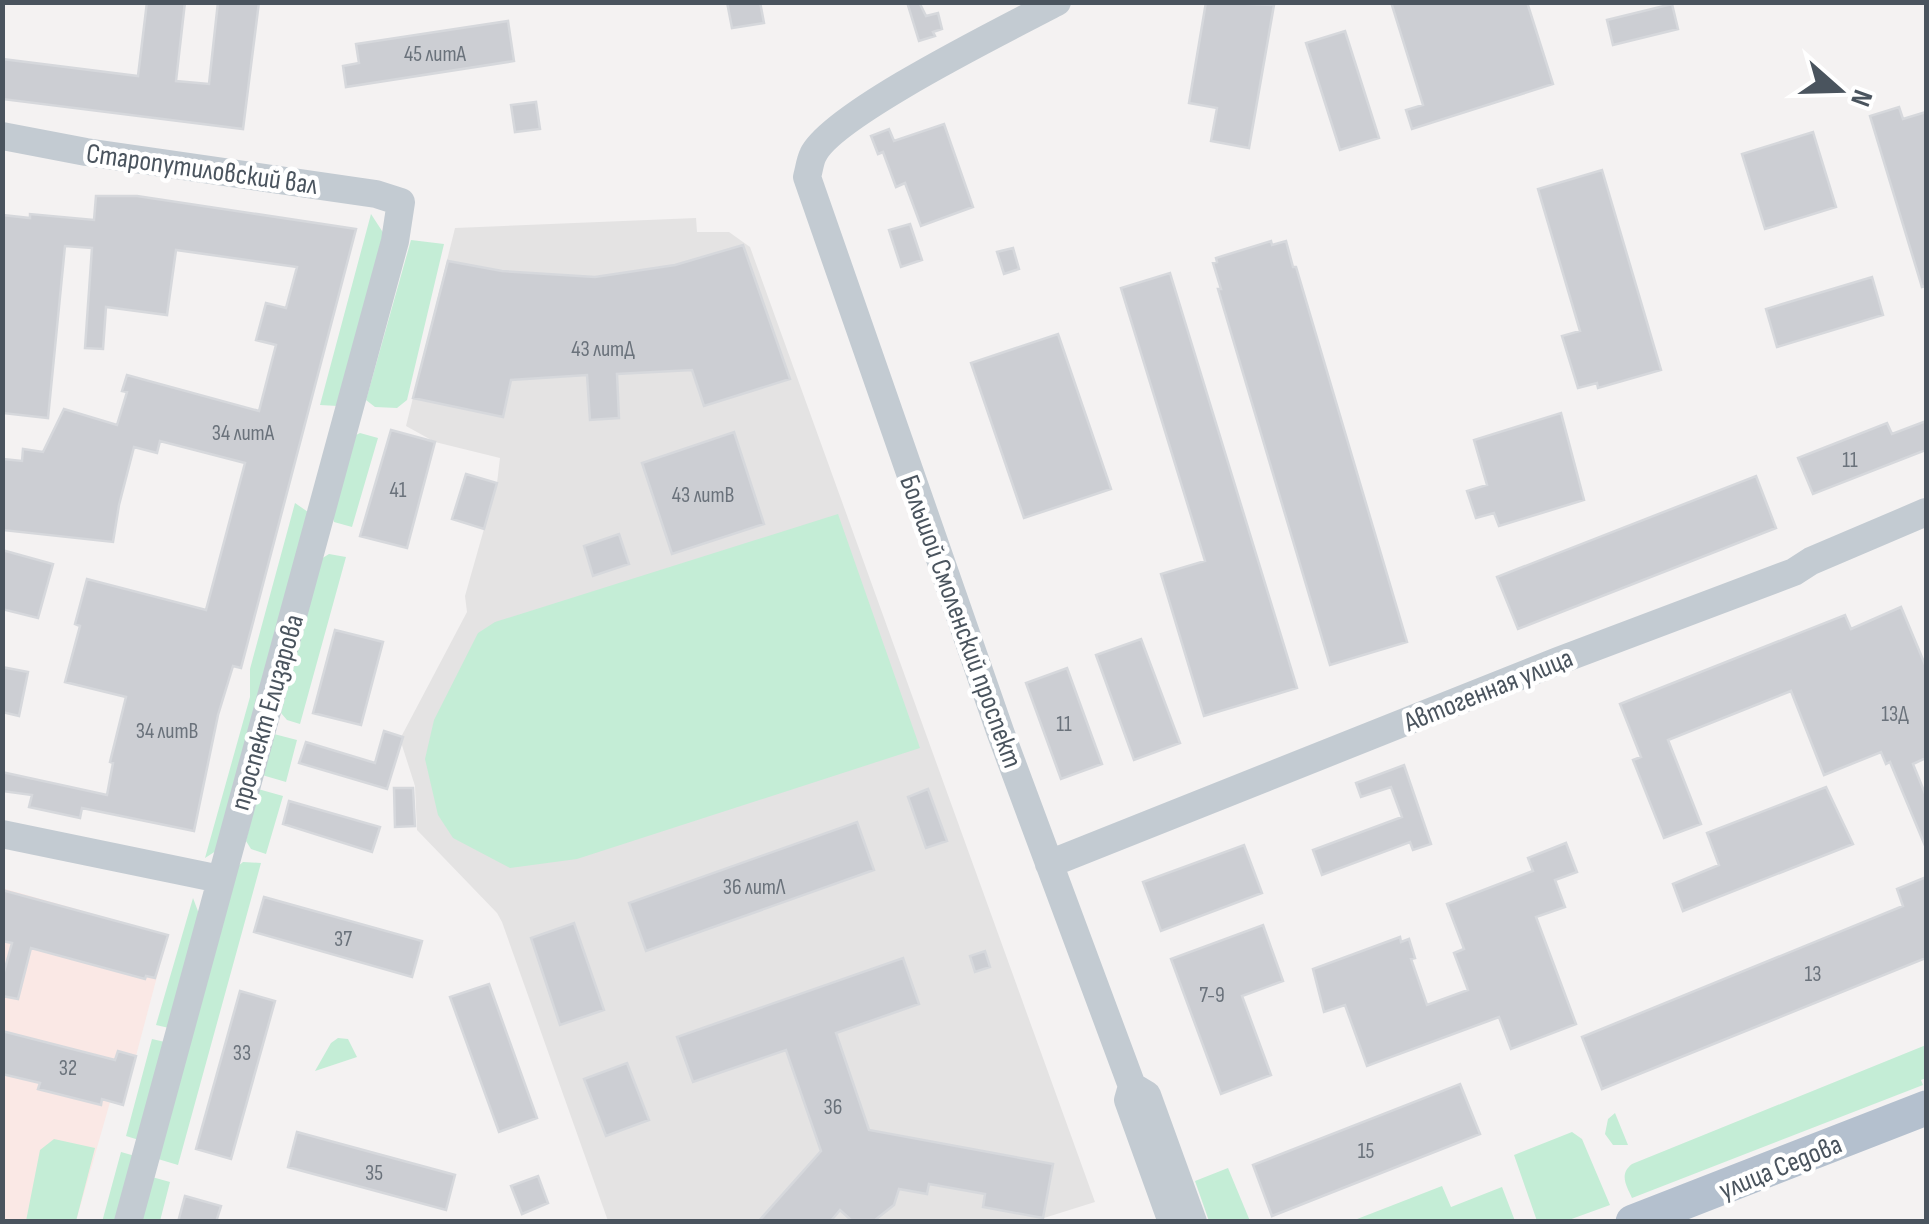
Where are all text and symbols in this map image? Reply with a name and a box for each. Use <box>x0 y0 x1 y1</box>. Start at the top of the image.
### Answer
north arrow <box>1789 40 1889 140</box>
house number: 45 литА <box>404 41 467 68</box>
text: N <box>1843 85 1879 111</box>
street label: Старопутиловский вал <box>84 137 320 202</box>
house number: 43 литД <box>571 336 635 363</box>
house number: 34 литА <box>212 420 275 447</box>
house number: 11 <box>1842 447 1858 474</box>
street label: Большой Смоленский проспект <box>892 471 1029 772</box>
house number: 41 <box>390 477 407 504</box>
house number: 43 литВ <box>672 482 734 509</box>
street label: проспект Елизарова <box>224 611 311 814</box>
street label: Автогенная улица <box>1399 642 1578 740</box>
house number: 13Д <box>1881 701 1909 728</box>
house number: 11 <box>1056 711 1072 738</box>
house number: 34 литВ <box>136 718 198 745</box>
house number: 36 литЛ <box>723 874 786 901</box>
house number: 37 <box>334 926 352 953</box>
house number: 13 <box>1805 961 1821 988</box>
house number: 7-9 <box>1199 982 1225 1009</box>
house number: 33 <box>233 1040 251 1067</box>
house number: 32 <box>59 1055 77 1082</box>
house number: 36 <box>824 1094 842 1121</box>
street label: улица Седова <box>1714 1128 1847 1207</box>
house number: 15 <box>1358 1138 1374 1165</box>
house number: 35 <box>365 1160 383 1187</box>

